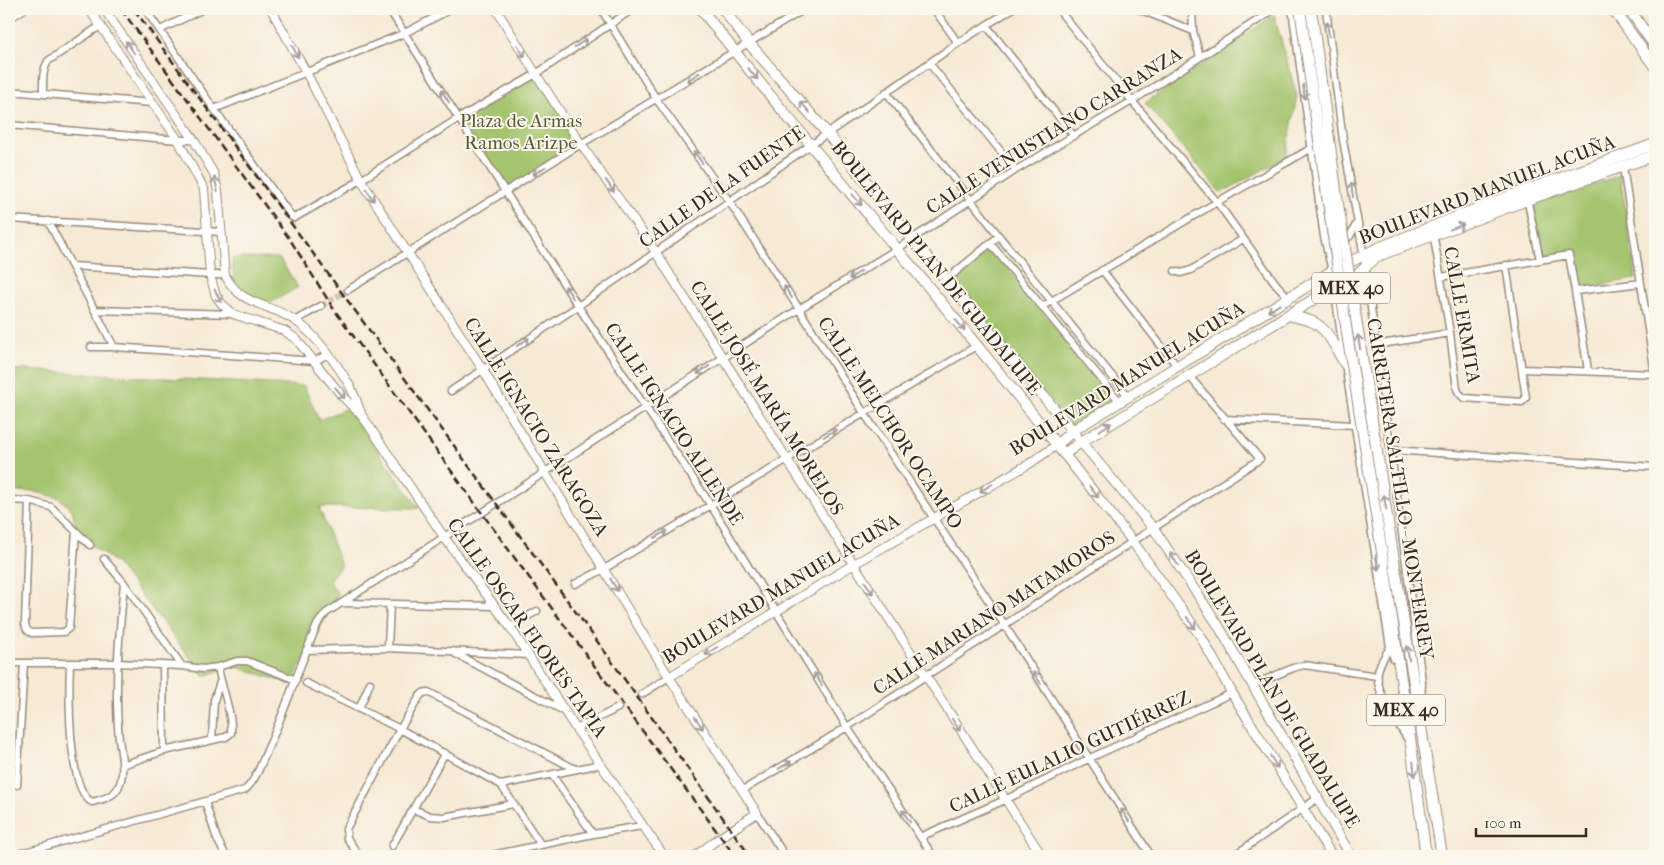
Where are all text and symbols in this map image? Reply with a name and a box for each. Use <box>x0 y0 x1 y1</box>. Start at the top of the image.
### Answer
one-way arrow <box>1323 21 1333 37</box>
one-way arrow <box>573 38 587 48</box>
one-way arrow <box>125 40 135 54</box>
one-way arrow <box>517 43 527 57</box>
street label: CALLE VENUSTIANO CARRANZA <box>922 43 1186 219</box>
one-way arrow <box>290 44 300 58</box>
one-way arrow <box>748 67 759 80</box>
one-way arrow <box>686 72 700 82</box>
one-way arrow <box>1299 83 1309 99</box>
one-way arrow <box>440 89 450 103</box>
one-way arrow <box>799 101 810 114</box>
park label: Plaza de Armas Ramos Arizpe <box>460 110 582 154</box>
street label: CALLE DE LA FUENTE <box>635 121 809 253</box>
street label: BOULEVARD MANUEL ACUÑA <box>1356 131 1619 249</box>
street label: BOULEVARD PLAN DE GUADALUPE <box>827 137 1046 400</box>
one-way arrow <box>693 150 703 164</box>
one-way arrow <box>533 166 547 176</box>
one-way arrow <box>211 176 220 192</box>
one-way arrow <box>605 179 615 193</box>
one-way arrow <box>1346 182 1356 198</box>
one-way arrow <box>366 187 376 201</box>
one-way arrow <box>851 193 862 206</box>
one-way arrow <box>1449 222 1464 231</box>
street label: CALLE ERMITA <box>1439 245 1485 386</box>
one-way arrow <box>849 270 863 280</box>
road number: MEX 40 <box>1312 272 1390 304</box>
street label: CALLE JOSÉ MARÍA MORELOS <box>686 277 849 519</box>
one-way arrow <box>783 285 793 299</box>
one-way arrow <box>564 286 574 300</box>
one-way arrow <box>214 288 223 303</box>
street label: BOULEVARD MANUEL ACUÑA <box>1005 297 1249 461</box>
one-way arrow <box>1267 303 1281 313</box>
street label: CALLE MELCHOR OCAMPO <box>813 313 967 533</box>
street label: CALLE IGNACIO ZARAGOZA <box>459 314 613 541</box>
street label: CARRETERA SALTILLO - MONTERREY <box>1362 317 1438 662</box>
one-way arrow <box>955 318 966 331</box>
street label: CALLE IGNACIO ALLENDE <box>600 319 748 529</box>
one-way arrow <box>1353 334 1363 350</box>
one-way arrow <box>516 337 530 347</box>
one-way arrow <box>696 365 710 376</box>
one-way arrow <box>335 387 346 400</box>
one-way arrow <box>1097 422 1111 432</box>
one-way arrow <box>823 428 837 438</box>
one-way arrow <box>980 483 994 493</box>
one-way arrow <box>1089 485 1100 498</box>
one-way arrow <box>1379 494 1389 510</box>
street label: BOULEVARD MANUEL ACUÑA <box>658 509 904 669</box>
street label: CALLE OSCAR FLORES TAPIA <box>443 514 612 743</box>
street label: CALLE MARIANO MATAMOROS <box>869 526 1119 700</box>
one-way arrow <box>653 529 667 539</box>
street label: BOULEVARD PLAN DE GUADALUPE <box>1180 546 1364 832</box>
one-way arrow <box>1169 552 1179 566</box>
one-way arrow <box>1372 555 1382 571</box>
one-way arrow <box>609 578 619 592</box>
one-way arrow <box>865 580 875 594</box>
one-way arrow <box>1186 616 1196 630</box>
one-way arrow <box>1403 645 1413 661</box>
one-way arrow <box>705 646 719 656</box>
one-way arrow <box>1032 672 1042 686</box>
one-way arrow <box>812 673 822 687</box>
street label: CALLE EULALIO GUTIÉRREZ <box>946 686 1194 818</box>
road number: MEX 40 <box>1367 694 1445 726</box>
one-way arrow <box>695 716 705 730</box>
one-way arrow <box>952 717 962 731</box>
one-way arrow <box>1269 755 1279 769</box>
one-way arrow <box>778 760 792 770</box>
one-way arrow <box>1409 761 1419 777</box>
scale bar <box>1476 805 1586 837</box>
one-way arrow <box>901 809 911 823</box>
one-way arrow <box>1120 809 1130 823</box>
text: 100 m <box>1484 814 1522 832</box>

